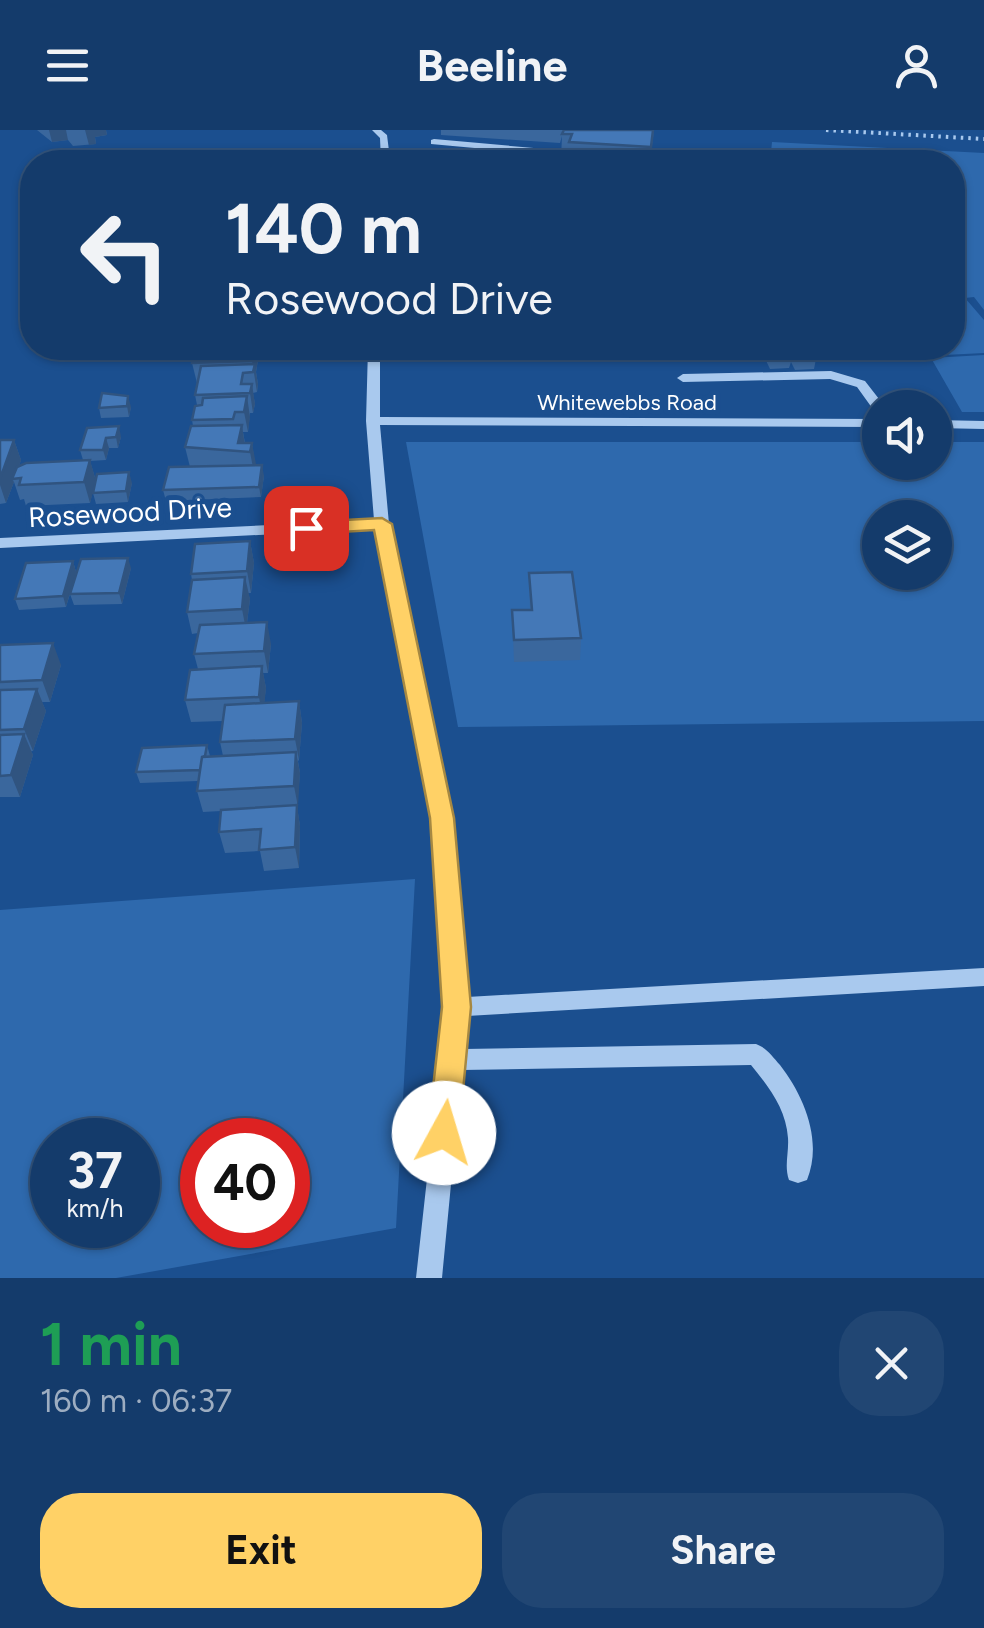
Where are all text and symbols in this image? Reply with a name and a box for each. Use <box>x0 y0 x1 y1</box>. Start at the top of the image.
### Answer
icon: menu <box>40 38 95 93</box>
text: Beeline <box>417 38 567 92</box>
icon: person <box>889 38 944 93</box>
text: 140 m <box>225 186 422 271</box>
icon: left <box>60 190 190 320</box>
text: Rosewood Drive <box>225 271 553 325</box>
street label: Whitewebbs Road <box>537 389 717 416</box>
map controls <box>862 390 952 590</box>
button: sound <box>862 390 952 480</box>
pin <box>264 486 349 571</box>
street label: Rosewood Drive <box>27 490 233 534</box>
button: layers <box>862 500 952 590</box>
icon: arrive <box>279 501 334 556</box>
position arrow <box>392 1081 496 1185</box>
speed limit sign: 40 <box>180 1118 310 1248</box>
text: 37 <box>67 1140 123 1201</box>
text: km/h <box>66 1193 124 1223</box>
text: 1 min <box>40 1308 182 1380</box>
button: close <box>839 1311 944 1416</box>
text: 160 m · 06:37 <box>40 1382 232 1420</box>
button: Exit <box>40 1493 482 1608</box>
button: Share <box>502 1493 944 1608</box>

